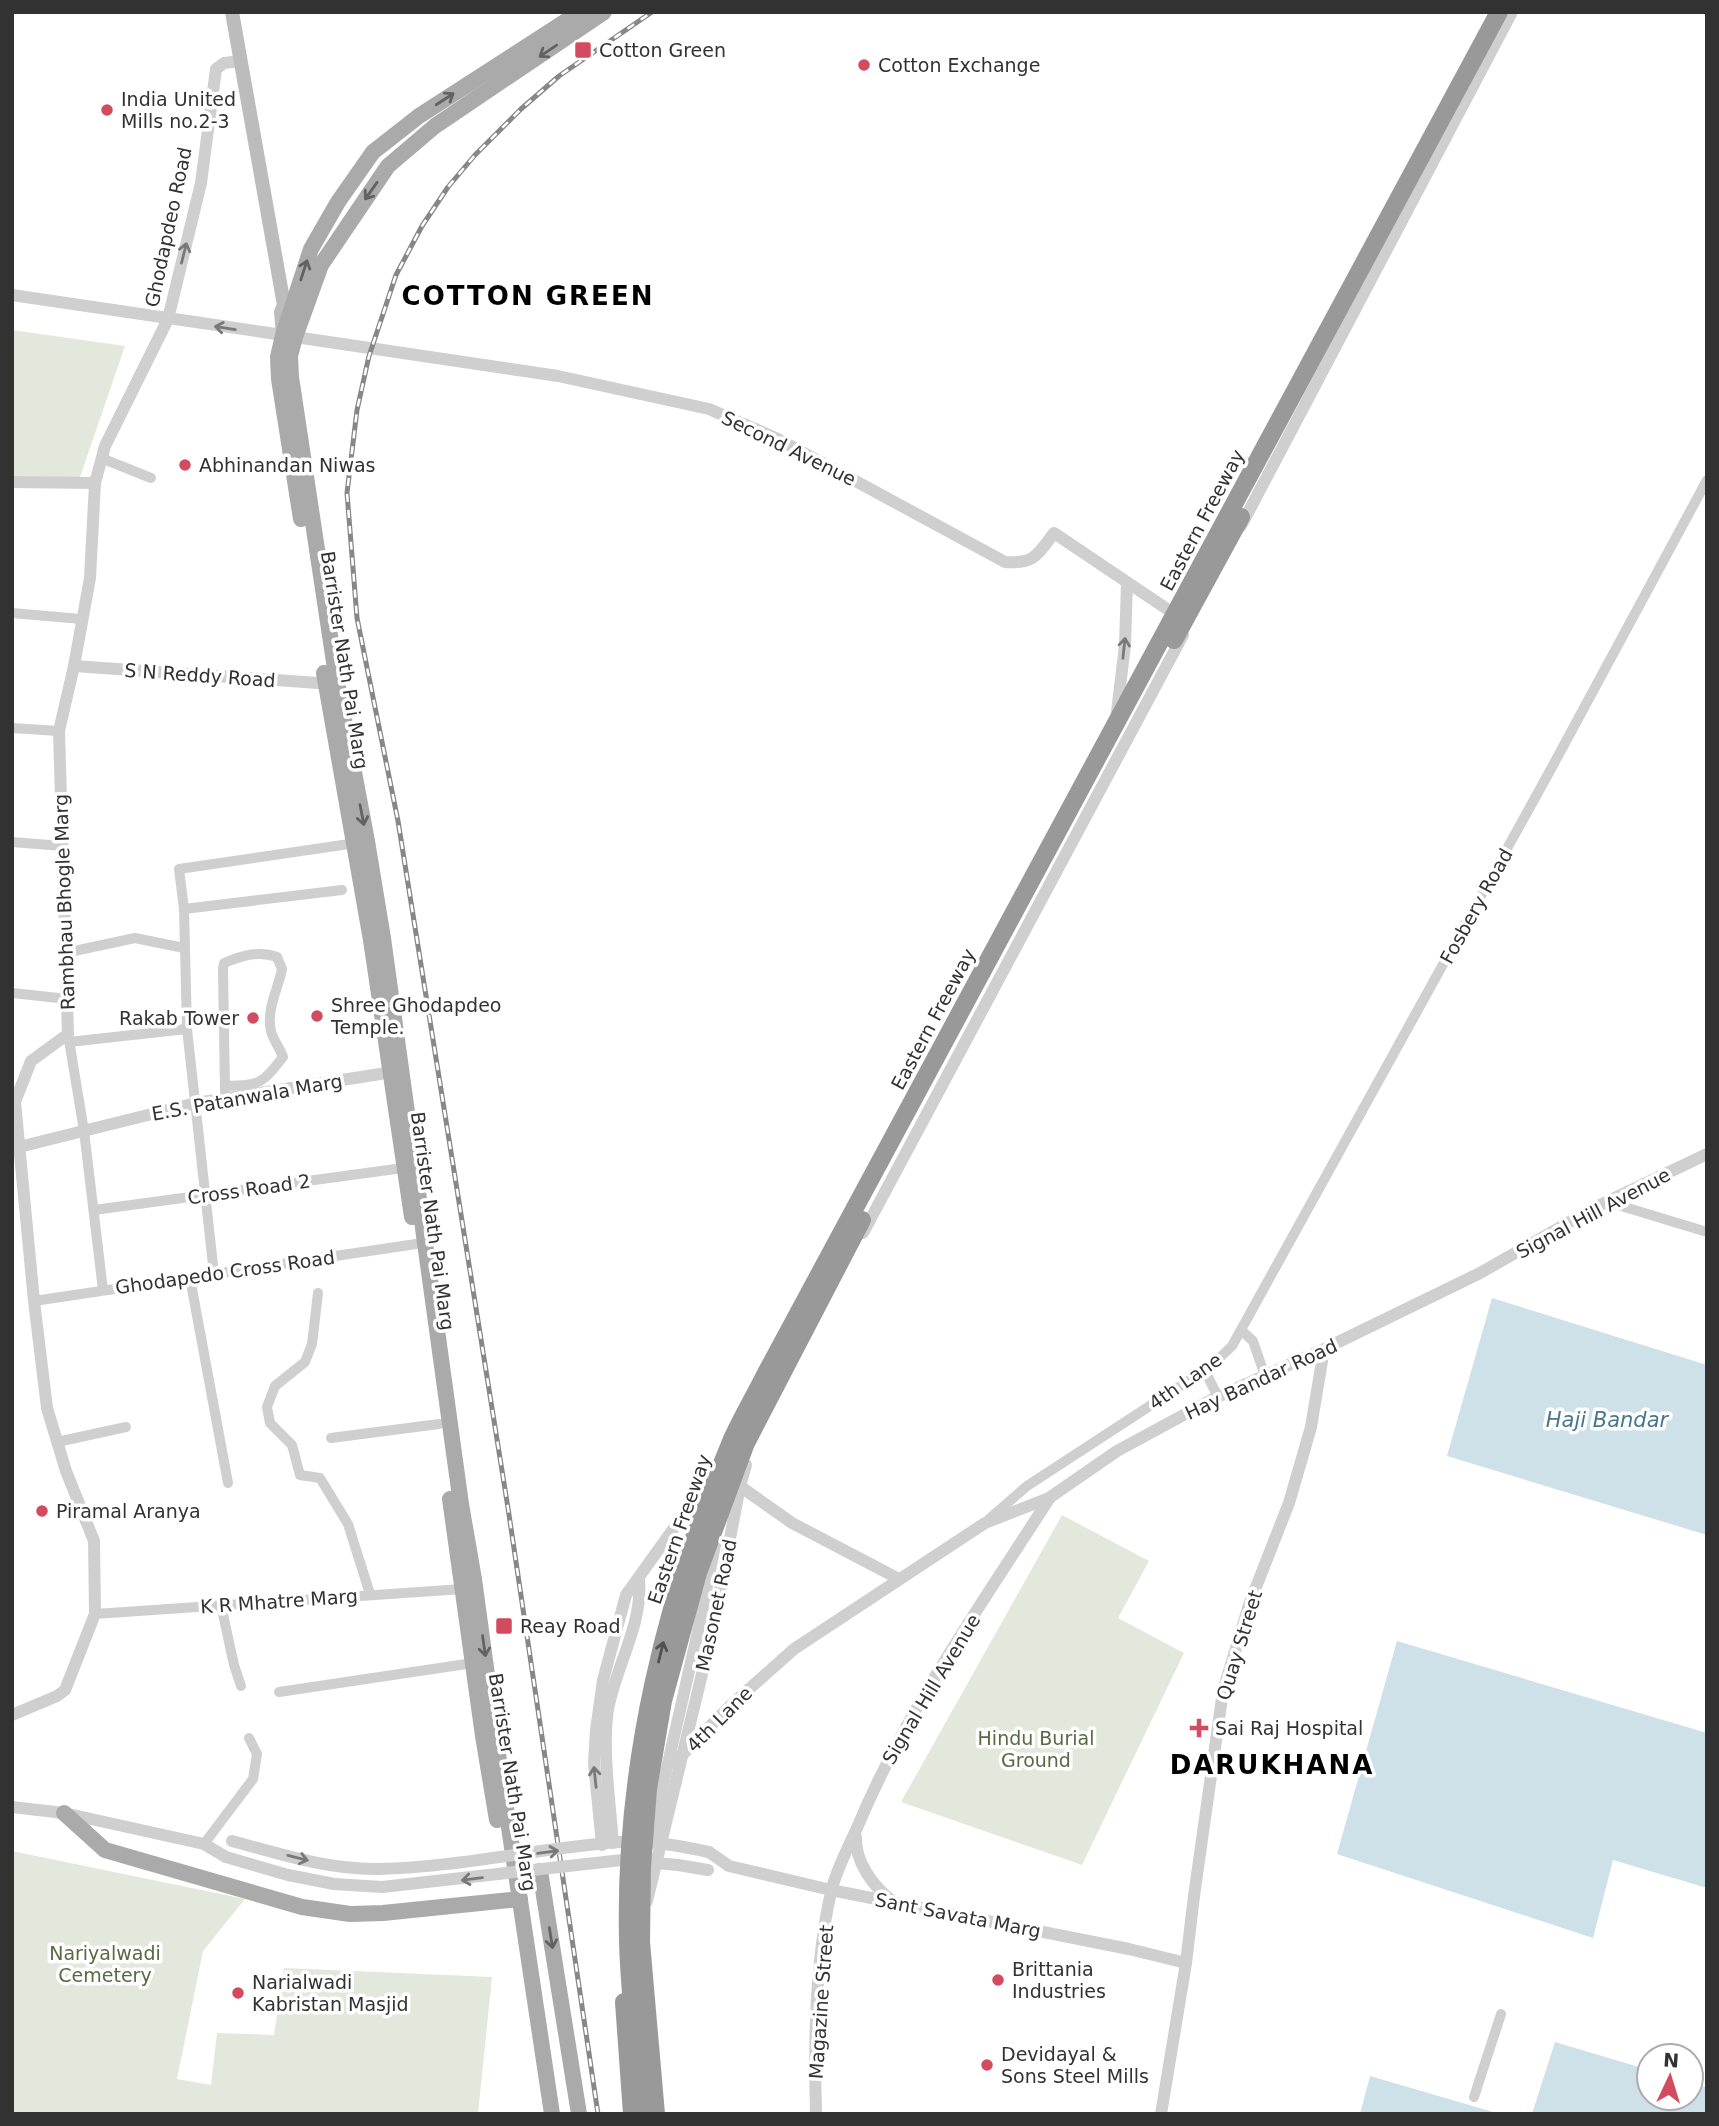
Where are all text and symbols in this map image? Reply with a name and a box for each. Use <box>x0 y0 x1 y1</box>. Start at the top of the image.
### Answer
place label: Cotton Green <box>599 39 726 61</box>
marker: Cotton Green <box>573 40 593 60</box>
one-way arrow <box>538 44 558 58</box>
place label: Cotton Exchange <box>878 54 1040 76</box>
marker: Cotton Exchange <box>856 57 872 73</box>
place label: India United Mills no.2-3 <box>121 88 236 132</box>
one-way arrow <box>435 91 454 106</box>
marker: India United Mills no.2-3 <box>99 102 115 118</box>
street label: Ghodapdeo Road <box>140 145 196 309</box>
one-way arrow <box>364 181 378 200</box>
one-way arrow <box>178 242 191 265</box>
one-way arrow <box>298 260 311 282</box>
district label: COTTON GREEN <box>402 281 654 311</box>
one-way arrow <box>215 321 237 334</box>
street label: Second Avenue <box>718 406 860 490</box>
street label: Eastern Freeway <box>1155 446 1249 594</box>
place label: Abhinandan Niwas <box>199 454 375 476</box>
marker: Abhinandan Niwas <box>177 457 193 473</box>
street label: Barrister Nath Pai Marg <box>317 549 373 771</box>
one-way arrow <box>1118 637 1131 660</box>
street label: S N Reddy Road <box>124 659 276 691</box>
street label: Rambhau Bhogle Marg <box>49 794 79 1010</box>
one-way arrow <box>356 803 370 826</box>
street label: Fosbery Road <box>1435 845 1517 967</box>
street label: Eastern Freeway <box>886 945 980 1093</box>
place label: Shree Ghodapdeo Temple. <box>330 994 501 1038</box>
place label: Rakab Tower <box>119 1007 239 1029</box>
marker: Shree Ghodapdeo Temple. <box>309 1008 325 1024</box>
marker: Rakab Tower <box>245 1010 261 1026</box>
street label: E.S. Patanwala Marg <box>150 1069 344 1125</box>
street label: Barrister Nath Pai Marg <box>407 1110 459 1332</box>
street label: Signal Hill Avenue <box>1512 1163 1674 1263</box>
street label: Cross Road 2 <box>186 1169 312 1209</box>
street label: Ghodapedo Cross Road <box>114 1246 336 1298</box>
street label: Hay Bandar Road <box>1182 1334 1340 1424</box>
street label: 4th Lane <box>1144 1348 1226 1414</box>
water label: Haji Bandar <box>1546 1408 1670 1432</box>
street label: Eastern Freeway <box>643 1451 715 1607</box>
place label: Piramal Aranya <box>56 1500 201 1522</box>
marker: Piramal Aranya <box>34 1503 50 1519</box>
street label: Masonet Road <box>691 1537 741 1673</box>
street label: K R Mhatre Marg <box>199 1585 359 1617</box>
street label: Quay Street <box>1212 1587 1266 1703</box>
street label: Signal Hill Avenue <box>877 1610 985 1768</box>
place label: Reay Road <box>520 1615 621 1637</box>
marker: Reay Road <box>494 1616 514 1636</box>
one-way arrow <box>477 1634 490 1657</box>
one-way arrow <box>655 1641 668 1664</box>
street label: Barrister Nath Pai Marg <box>485 1671 541 1893</box>
street label: 4th Lane <box>682 1682 756 1756</box>
place label: Sai Raj Hospital <box>1215 1717 1363 1739</box>
marker: Sai Raj Hospital <box>1189 1718 1209 1738</box>
park label: Hindu Burial Ground <box>978 1727 1094 1771</box>
district label: DARUKHANA <box>1170 1750 1374 1780</box>
one-way arrow <box>589 1766 602 1788</box>
one-way arrow <box>536 1845 559 1858</box>
one-way arrow <box>286 1852 309 1865</box>
one-way arrow <box>461 1872 484 1885</box>
street label: Sant Savata Marg <box>873 1888 1043 1942</box>
street label: Magazine Street <box>805 1924 837 2080</box>
one-way arrow <box>545 1926 558 1949</box>
park label: Nariyalwadi Cemetery <box>49 1942 161 1986</box>
place label: Brittania Industries <box>1012 1958 1106 2002</box>
place label: Narialwadi Kabristan Masjid <box>252 1971 409 2015</box>
marker: Brittania Industries <box>990 1972 1006 1988</box>
marker: Narialwadi Kabristan Masjid <box>230 1985 246 2001</box>
north arrow <box>1635 2042 1705 2112</box>
place label: Devidayal & Sons Steel Mills <box>1001 2043 1149 2087</box>
text: N <box>1662 2049 1680 2072</box>
marker: Devidayal & Sons Steel Mills <box>979 2057 995 2073</box>

